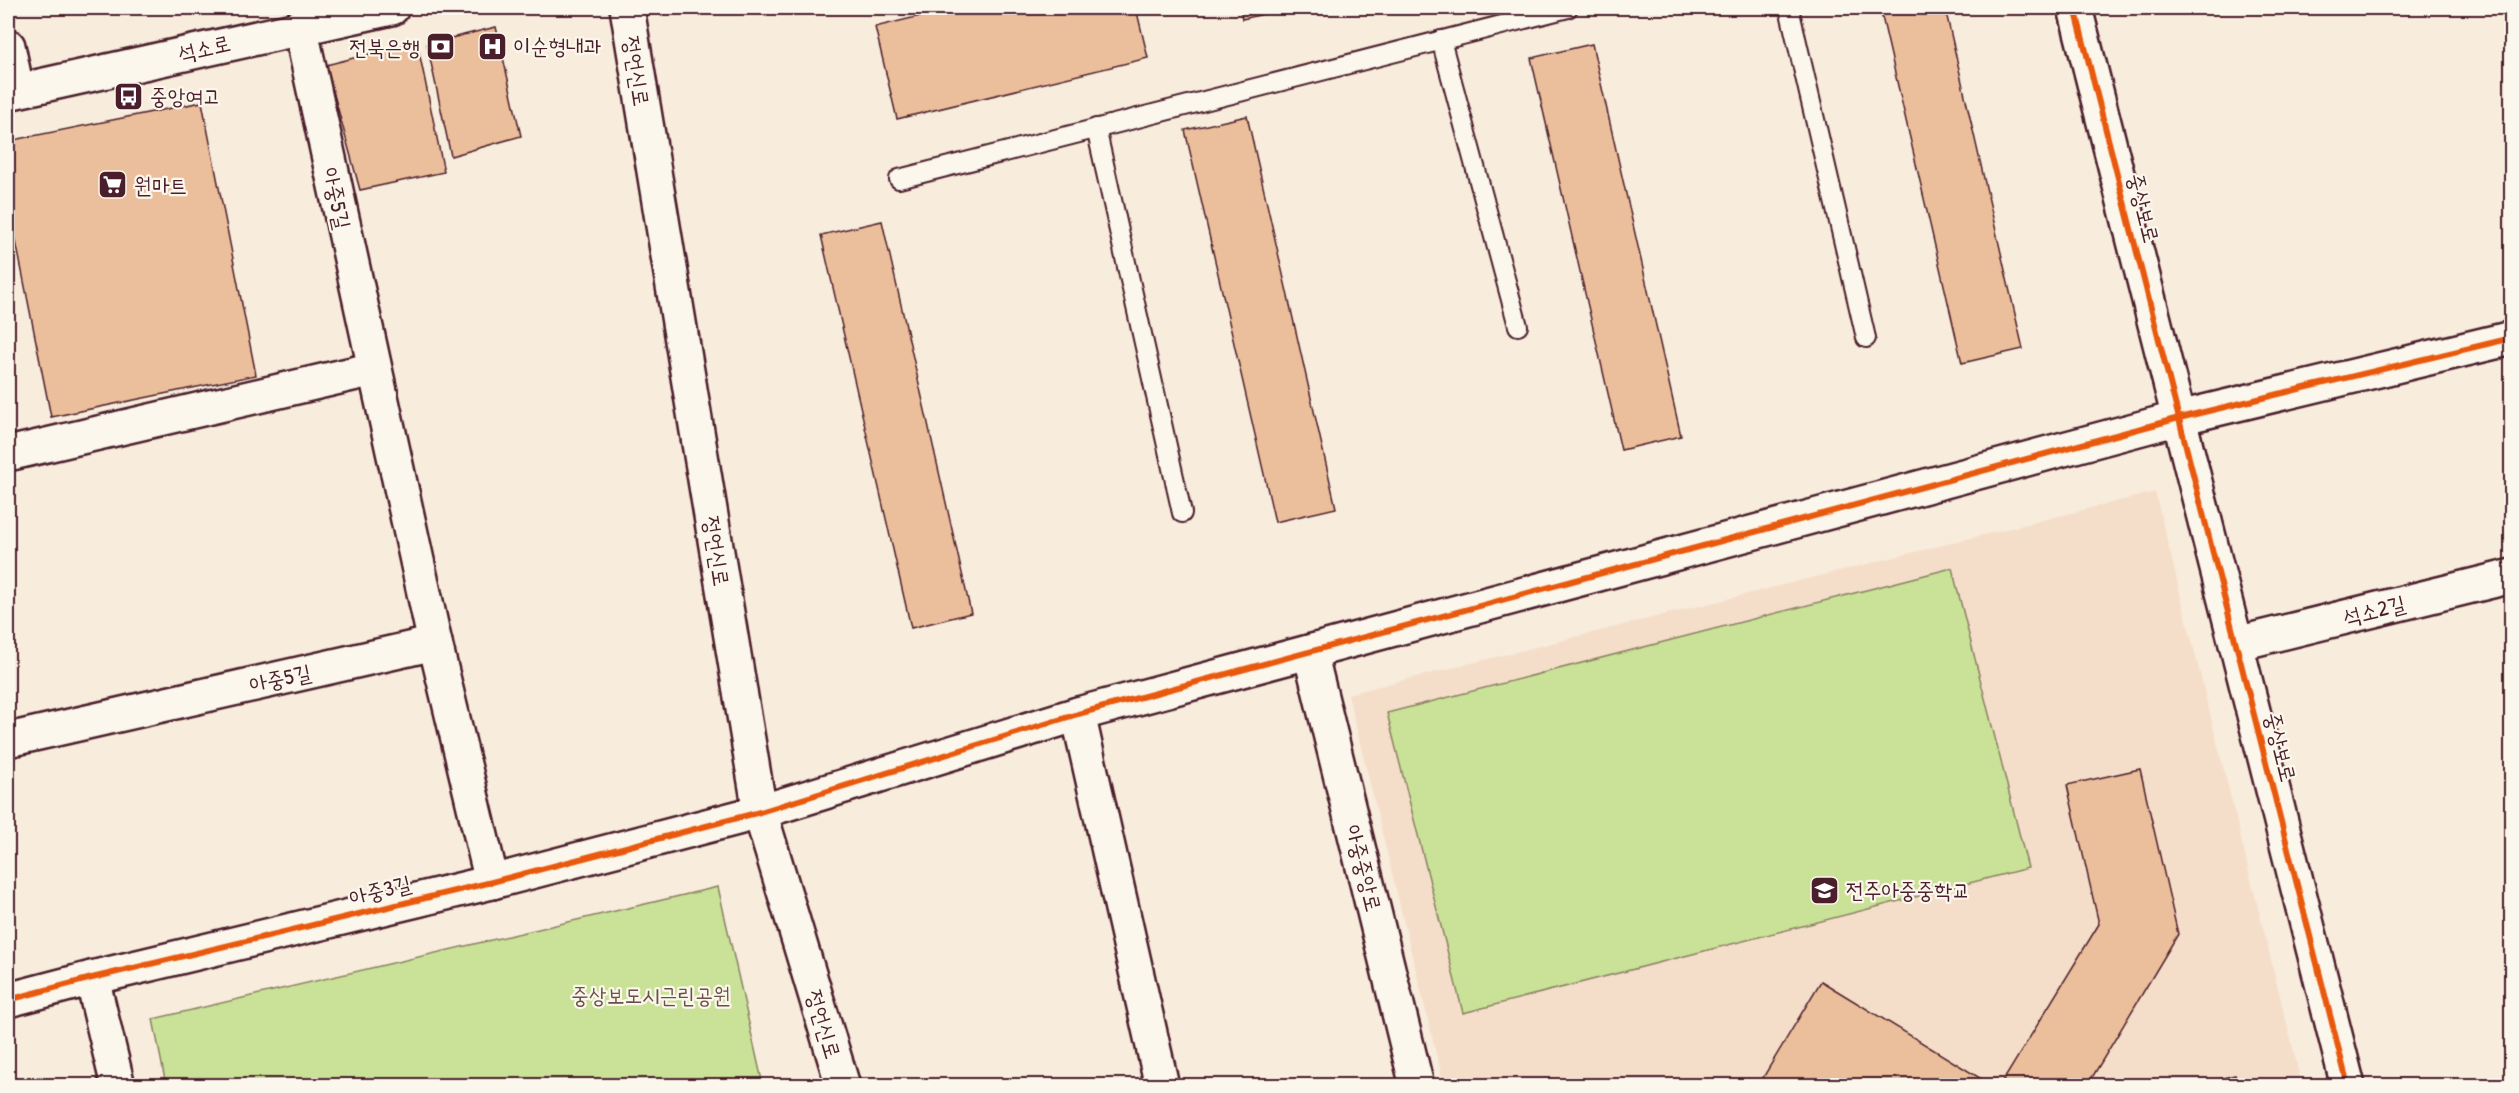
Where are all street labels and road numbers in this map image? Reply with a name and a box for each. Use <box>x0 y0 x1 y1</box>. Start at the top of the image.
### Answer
street label: 석소로 <box>175 27 233 69</box>
street label: 정언신로 <box>617 34 657 108</box>
street label: 아중5길 <box>316 164 358 232</box>
street label: 중상보로 <box>2121 170 2167 246</box>
street label: 정언신로 <box>697 514 737 588</box>
street label: 석소2길 <box>2340 588 2409 632</box>
street label: 아중5길 <box>246 657 314 699</box>
street label: 중상보로 <box>2258 709 2304 785</box>
street label: 아중중앙로 <box>1339 821 1389 915</box>
street label: 아중3길 <box>346 868 414 912</box>
street label: 정언신로 <box>799 986 849 1062</box>

